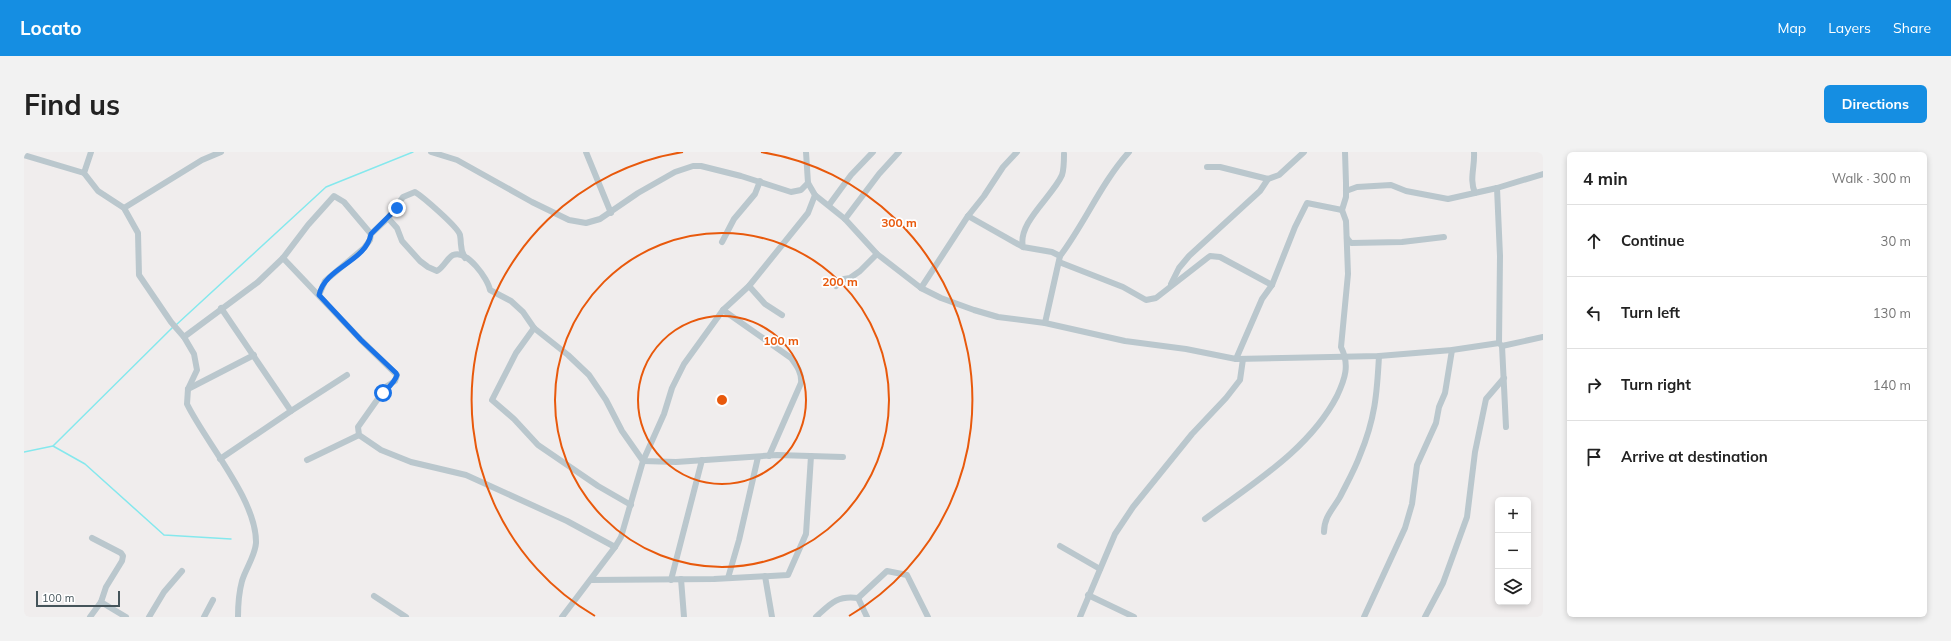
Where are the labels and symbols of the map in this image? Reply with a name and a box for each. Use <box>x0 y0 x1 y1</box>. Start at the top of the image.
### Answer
route end <box>388 199 406 217</box>
text: 300 m <box>881 215 917 230</box>
text: 200 m <box>822 274 858 289</box>
text: 100 m <box>763 333 799 348</box>
route start <box>374 384 392 402</box>
centre of rings <box>715 393 729 407</box>
scale bar <box>36 589 120 608</box>

